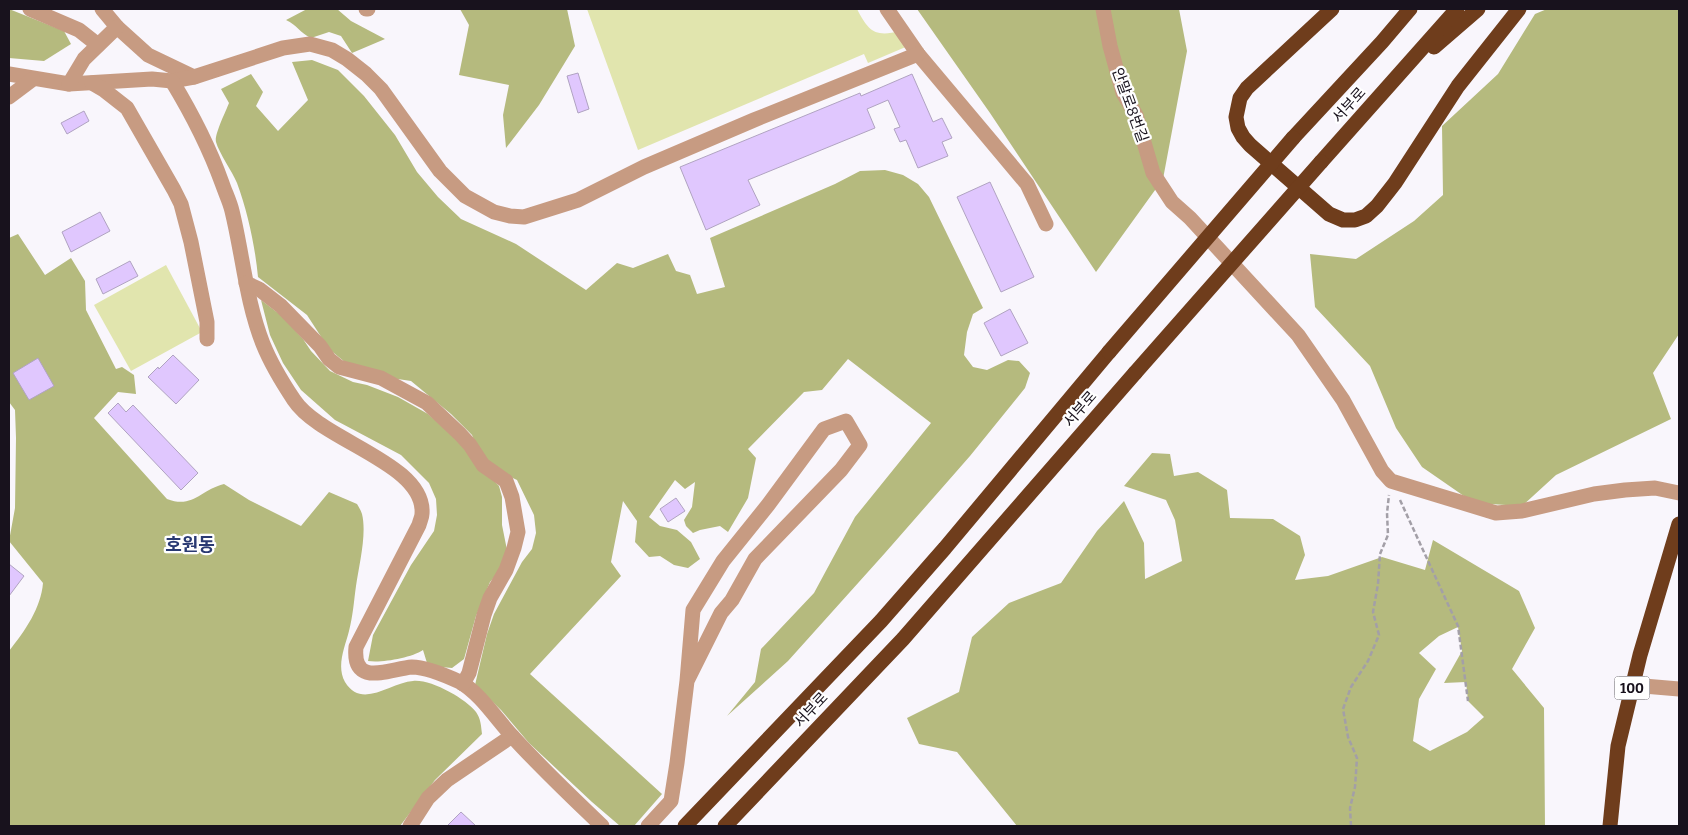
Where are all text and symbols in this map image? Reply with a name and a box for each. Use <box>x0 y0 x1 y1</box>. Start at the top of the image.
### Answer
street label: 안말로8번길 <box>1108 65 1152 145</box>
street label: 서부로 <box>1328 84 1370 126</box>
street label: 서부로 <box>1060 387 1100 431</box>
district label: 호원동 <box>165 534 215 556</box>
road number: 100 <box>1614 676 1650 700</box>
street label: 서부로 <box>790 689 832 731</box>

